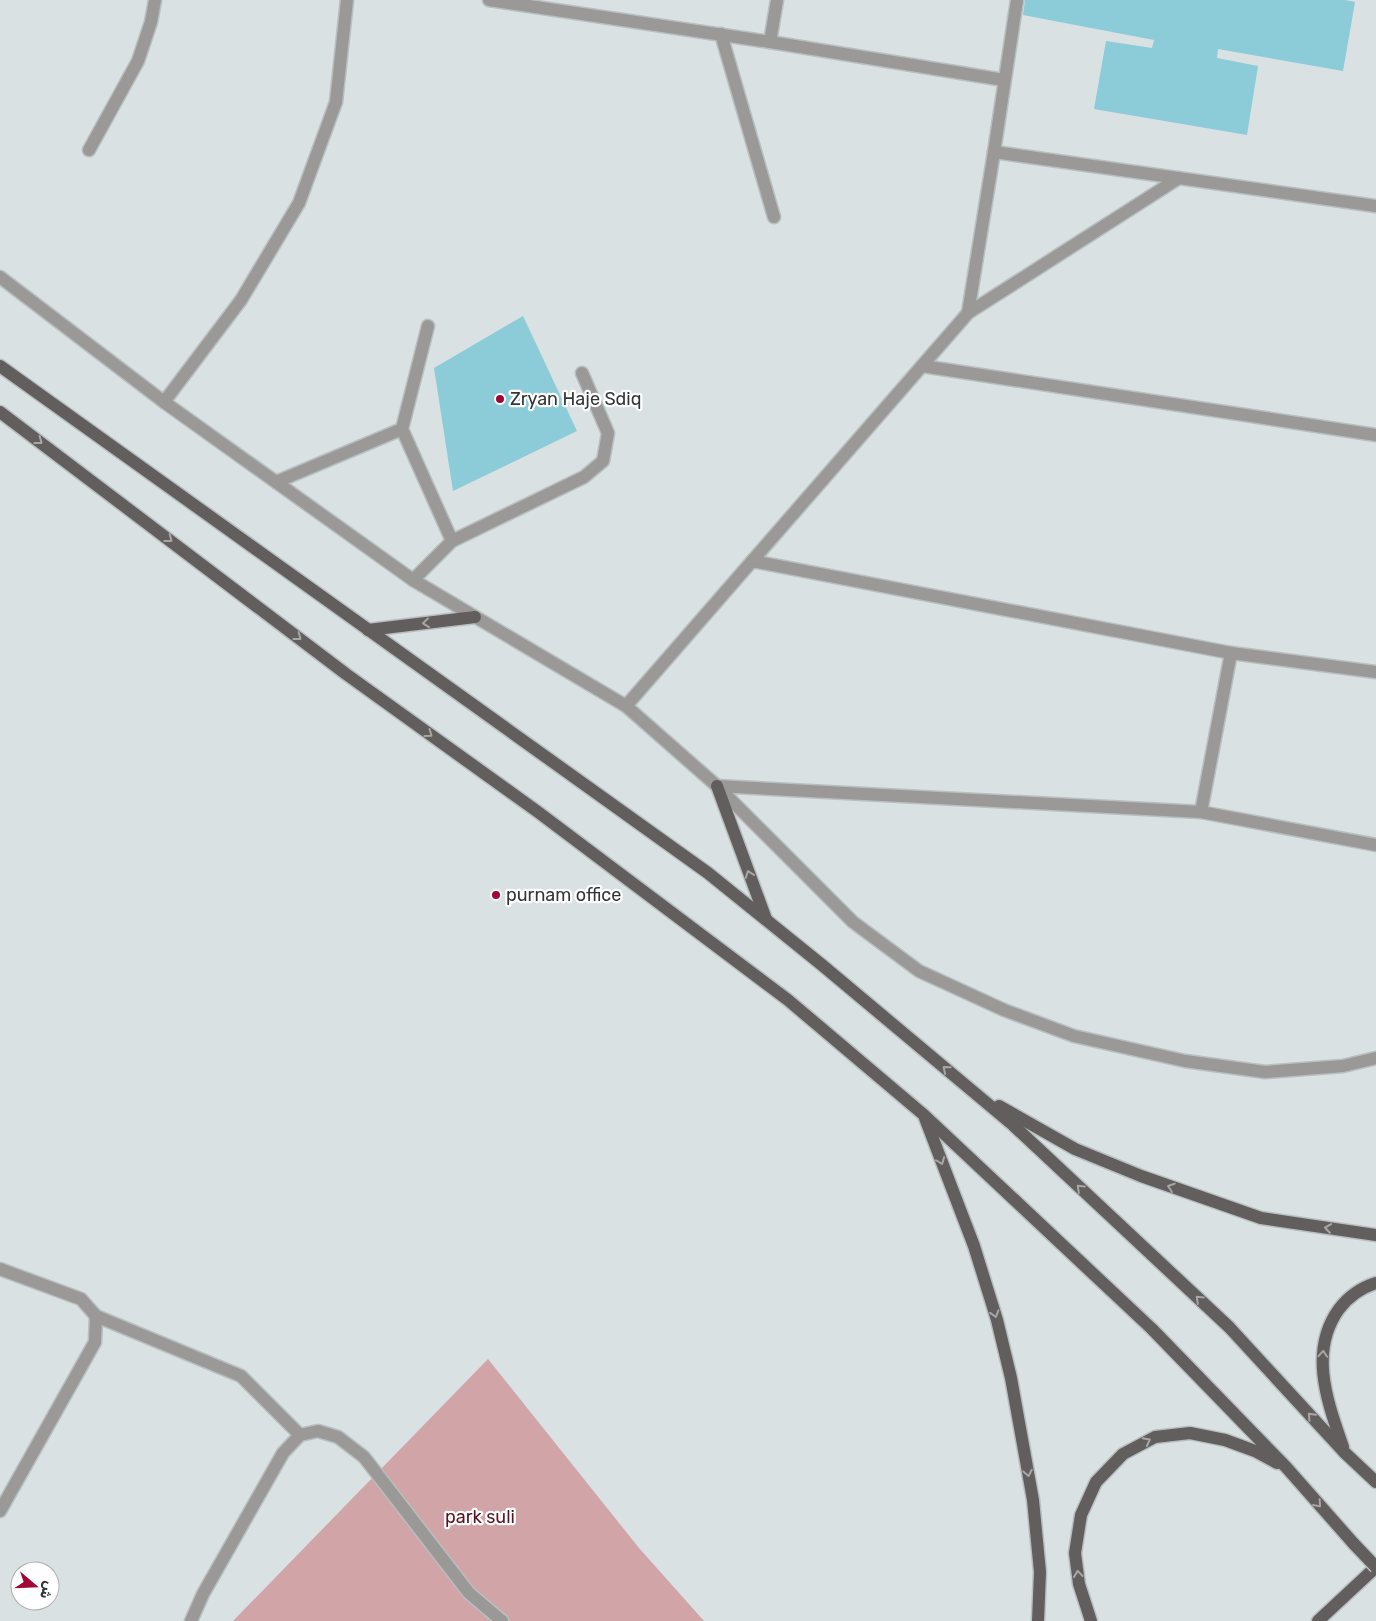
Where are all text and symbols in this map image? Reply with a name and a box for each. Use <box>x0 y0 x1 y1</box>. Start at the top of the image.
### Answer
place label: Zryan Haje Sdiq <box>510 388 641 410</box>
marker: Zryan Haje Sdiq <box>494 393 506 405</box>
one-way arrow <box>33 435 43 444</box>
one-way arrow <box>163 533 172 541</box>
one-way arrow <box>422 617 430 628</box>
one-way arrow <box>292 632 301 640</box>
one-way arrow <box>423 728 433 737</box>
one-way arrow <box>745 870 755 878</box>
place label: purnam office <box>506 884 621 906</box>
marker: purnam office <box>490 889 502 901</box>
one-way arrow <box>942 1065 951 1074</box>
one-way arrow <box>935 1156 945 1165</box>
one-way arrow <box>1168 1183 1176 1193</box>
one-way arrow <box>1077 1185 1086 1194</box>
one-way arrow <box>1323 1223 1331 1234</box>
one-way arrow <box>1196 1296 1205 1305</box>
one-way arrow <box>990 1309 1000 1318</box>
one-way arrow <box>1318 1350 1329 1358</box>
one-way arrow <box>1308 1413 1317 1422</box>
one-way arrow <box>1142 1437 1151 1447</box>
one-way arrow <box>1022 1469 1033 1478</box>
one-way arrow <box>1312 1498 1321 1507</box>
park label: park suli <box>445 1506 515 1528</box>
north arrow <box>10 1561 60 1611</box>
one-way arrow <box>1073 1570 1084 1578</box>
text: ش <box>36 1579 58 1601</box>

